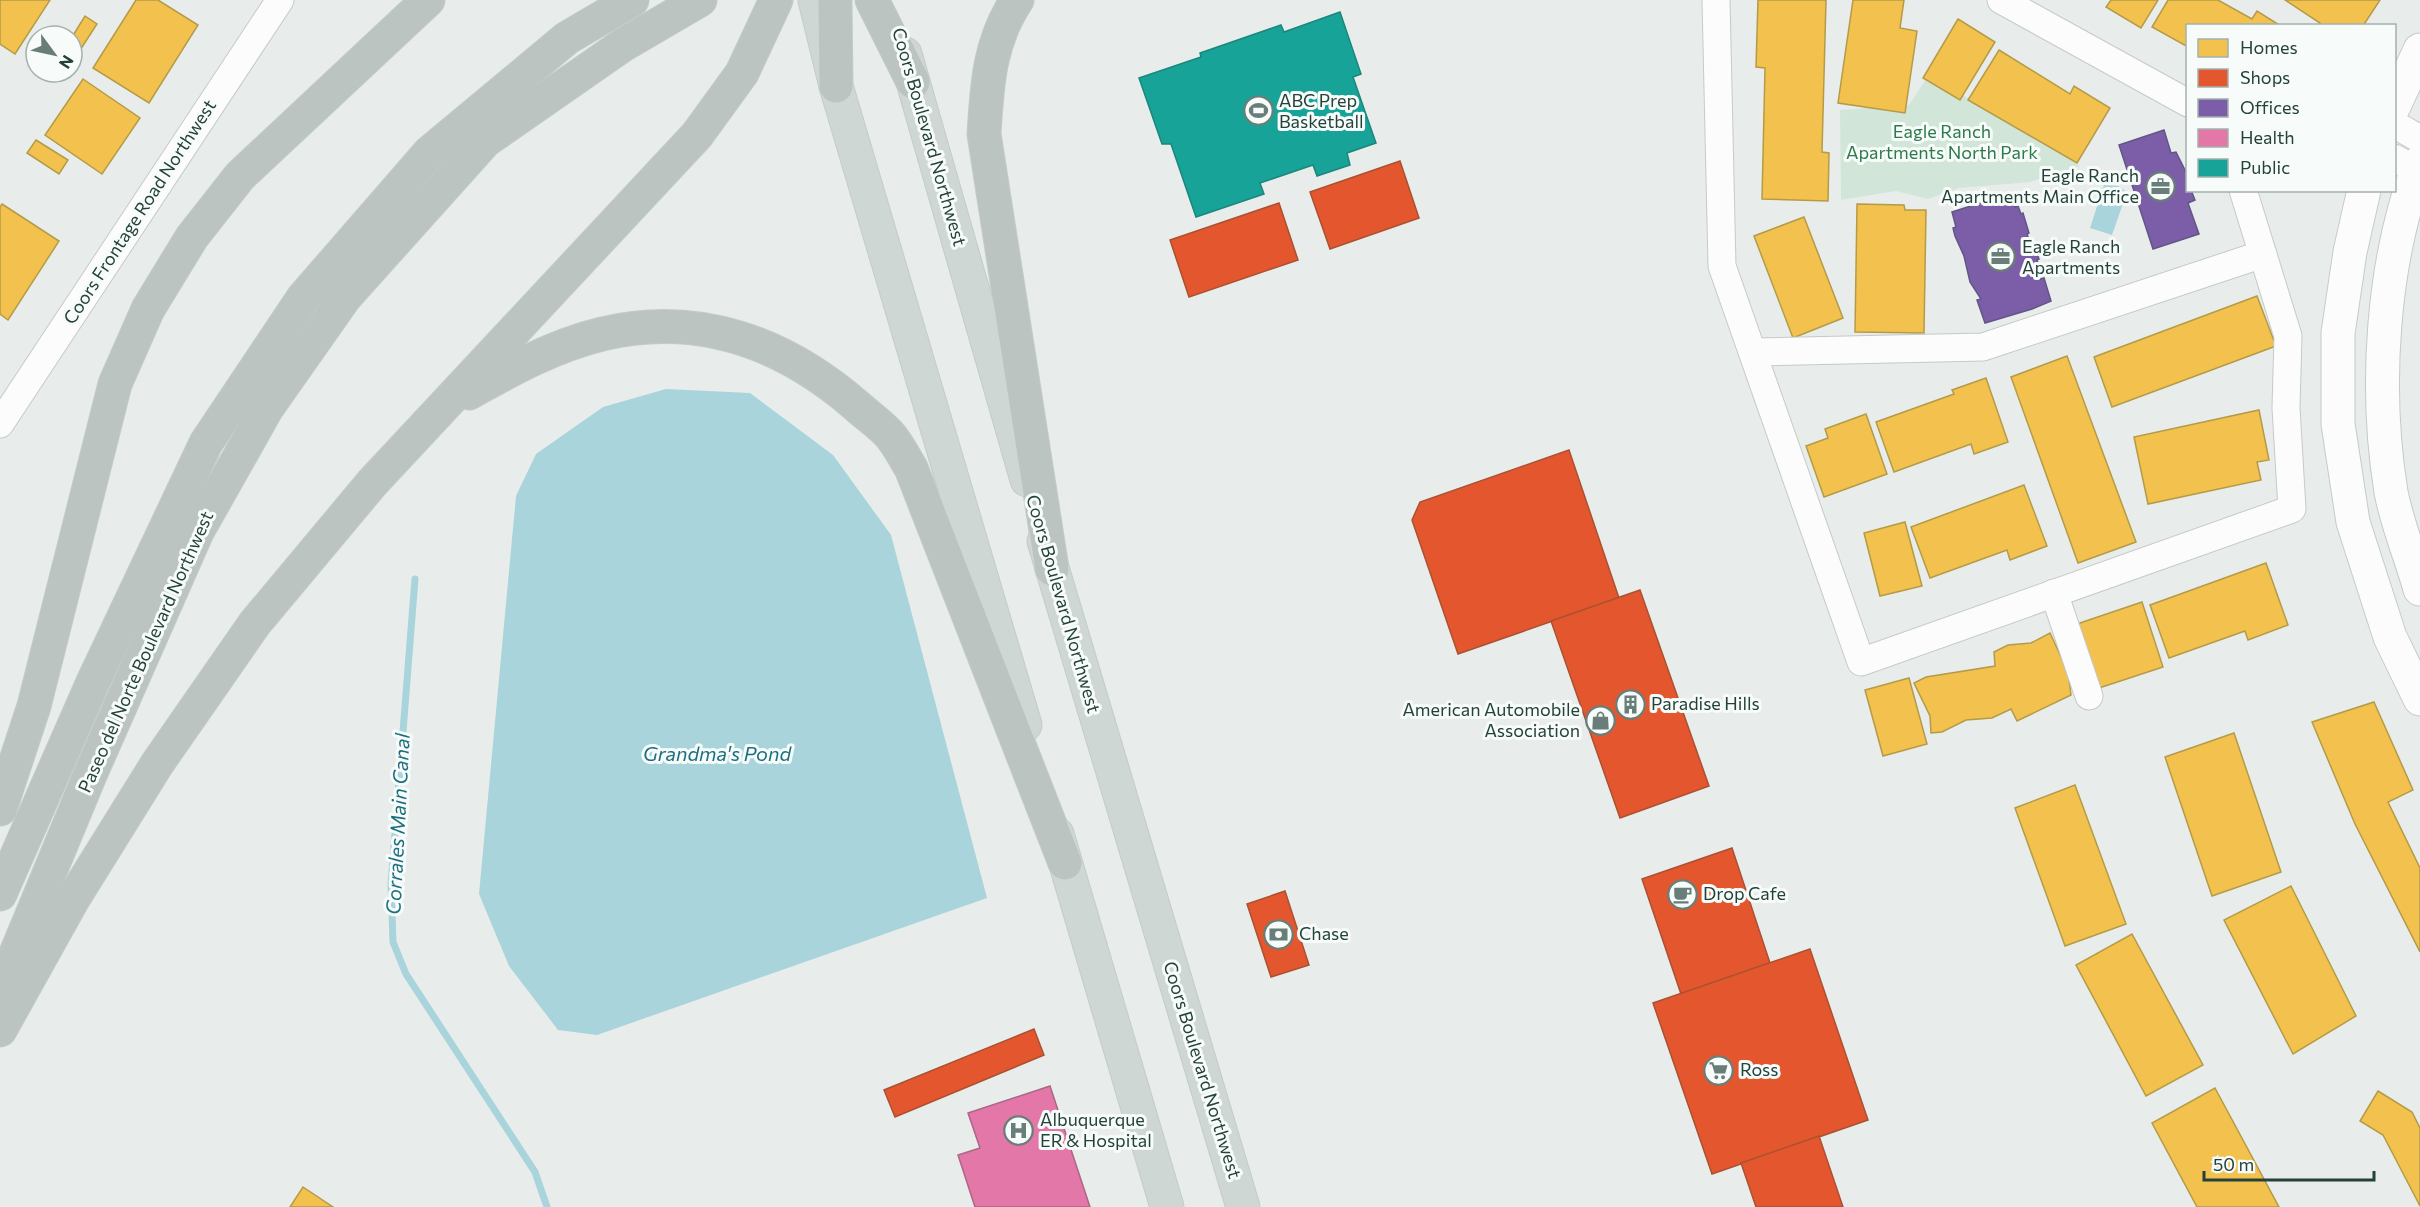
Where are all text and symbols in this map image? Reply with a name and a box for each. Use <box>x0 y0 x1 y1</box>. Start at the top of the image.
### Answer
north arrow <box>24 24 84 84</box>
legend <box>2186 24 2396 192</box>
street label: Coors Boulevard Northwest <box>888 25 972 248</box>
text: Homes <box>2240 36 2298 58</box>
text: N <box>56 52 78 73</box>
text: Shops <box>2240 66 2290 88</box>
place label: ABC Prep Basketball <box>1279 89 1364 132</box>
street label: Coors Frontage Road Northwest <box>58 95 220 328</box>
sports icon: ABC Prep Basketball <box>1242 95 1274 127</box>
text: Offices <box>2240 96 2300 118</box>
park label: Eagle Ranch Apartments North Park <box>1846 120 2038 163</box>
text: Health <box>2240 126 2295 148</box>
text: Public <box>2240 156 2290 178</box>
place label: Eagle Ranch Apartments Main Office <box>1941 164 2139 207</box>
office icon: Eagle Ranch Apartments Main Office <box>2144 170 2176 202</box>
place label: Eagle Ranch Apartments <box>2022 235 2120 278</box>
office icon: Eagle Ranch Apartments <box>1985 241 2017 273</box>
street label: Coors Boulevard Northwest <box>1022 492 1106 715</box>
street label: Paseo del Norte Boulevard Northwest <box>73 507 217 796</box>
building icon: Paradise Hills <box>1614 688 1646 720</box>
place label: Paradise Hills <box>1651 692 1760 714</box>
place label: American Automobile Association <box>1402 698 1580 741</box>
shop icon: American Automobile Association <box>1585 704 1617 736</box>
water label: Corrales Main Canal <box>380 732 414 915</box>
water label: Grandma's Pond <box>643 741 792 765</box>
cafe icon: Drop Cafe <box>1666 878 1698 910</box>
place label: Drop Cafe <box>1703 882 1786 904</box>
bank icon: Chase <box>1262 918 1294 950</box>
place label: Chase <box>1299 922 1349 944</box>
street label: Coors Boulevard Northwest <box>1159 958 1247 1181</box>
supermarket icon: Ross <box>1703 1054 1735 1086</box>
place label: Ross <box>1740 1058 1778 1080</box>
place label: Albuquerque ER & Hospital <box>1040 1108 1152 1151</box>
hospital icon: Albuquerque ER & Hospital <box>1003 1114 1035 1146</box>
scale bar <box>2204 1144 2374 1182</box>
text: 50 m <box>2213 1153 2254 1175</box>

